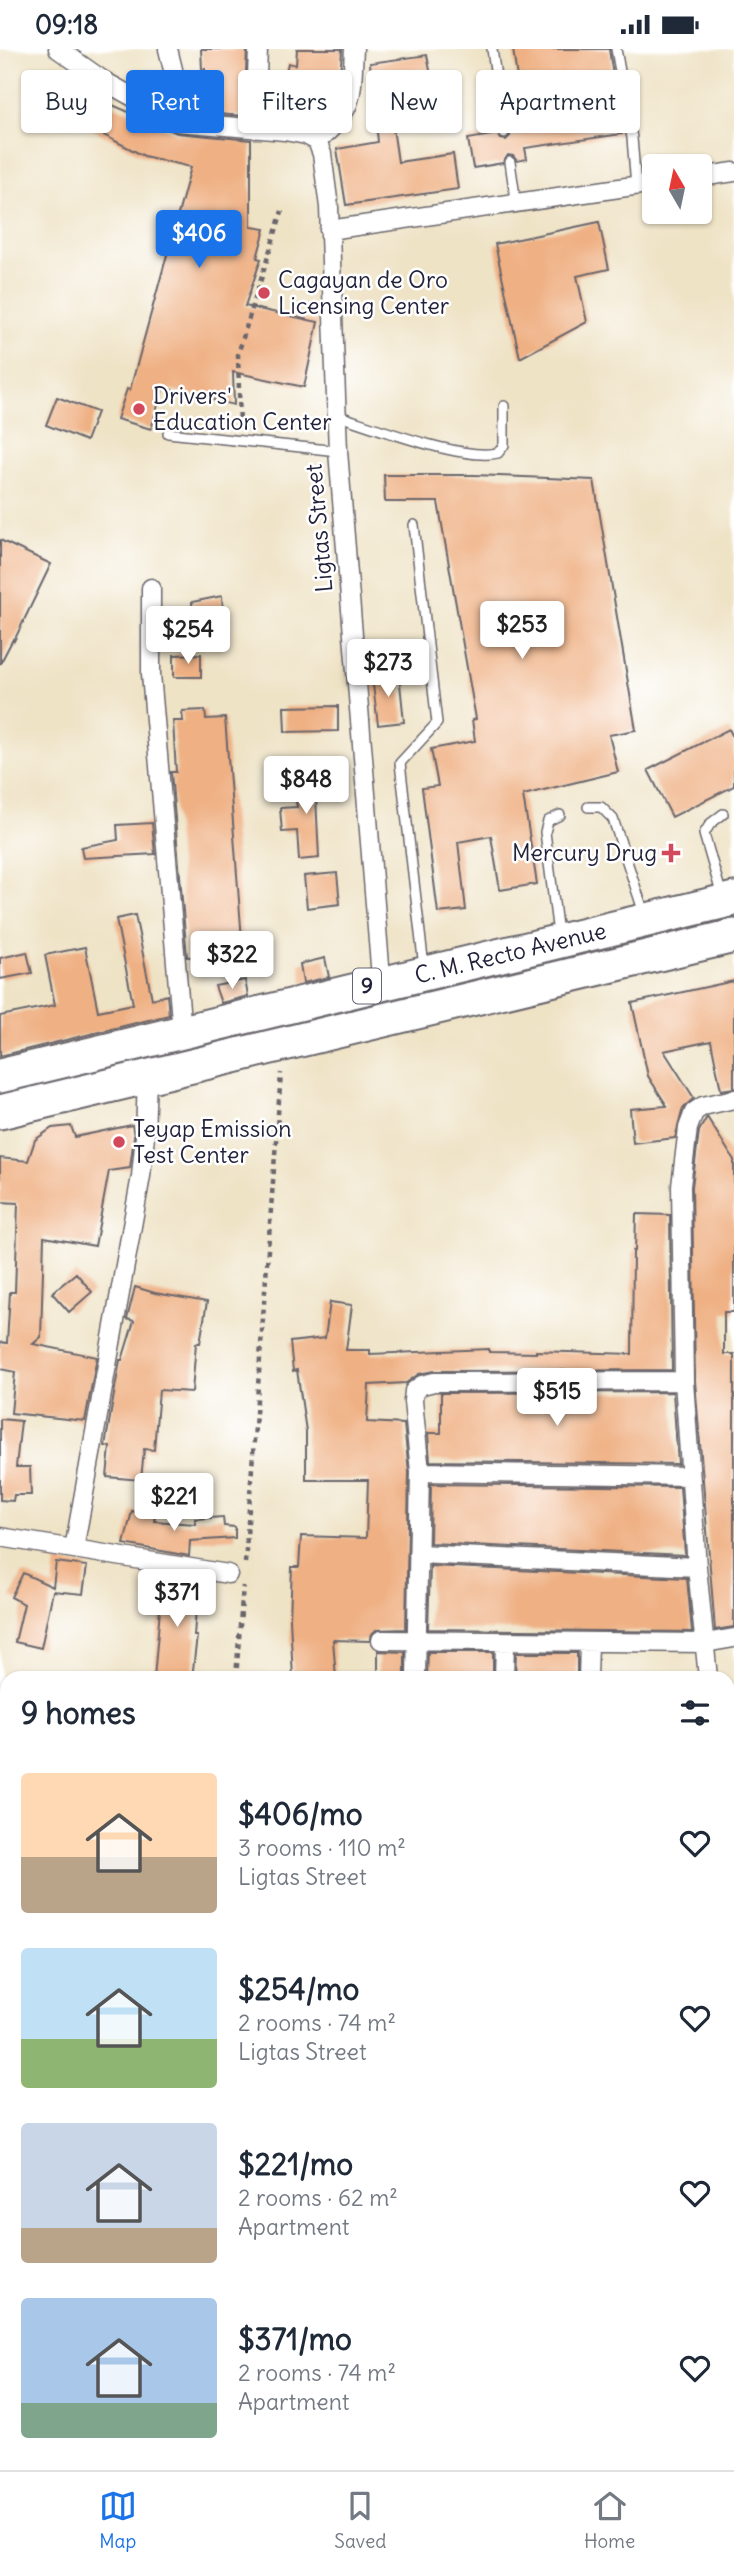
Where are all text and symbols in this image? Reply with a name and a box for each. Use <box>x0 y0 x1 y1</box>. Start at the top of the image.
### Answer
text: 09:18 <box>35 8 98 41</box>
chip: Buy <box>21 70 112 133</box>
chip: Rent <box>126 70 224 133</box>
chip: Filters <box>238 70 352 133</box>
chip: New <box>366 70 462 133</box>
chip: Apartment <box>476 70 640 133</box>
north arrow <box>642 154 712 224</box>
map controls <box>642 154 712 224</box>
pin: $406 <box>158 211 240 270</box>
text: $406 <box>172 218 226 247</box>
place label: Cagayan de Oro Licensing Center <box>278 265 450 320</box>
marker: Cagayan de Oro Licensing Center <box>256 285 272 301</box>
place label: Drivers' Education Center <box>153 381 332 436</box>
marker: Drivers' Education Center <box>131 401 147 417</box>
street label: Ligtas Street <box>298 462 339 593</box>
pin: $253 <box>481 601 563 661</box>
pin: $254 <box>147 607 229 666</box>
text: $253 <box>496 609 548 638</box>
text: $254 <box>162 614 214 643</box>
pin: $273 <box>347 639 429 699</box>
text: $273 <box>363 647 413 676</box>
pin: $848 <box>265 757 347 816</box>
text: $848 <box>280 764 332 793</box>
place label: Mercury Drug <box>512 838 657 867</box>
marker: Mercury Drug <box>663 845 679 861</box>
street label: C. M. Recto Avenue <box>412 915 609 990</box>
pin: $322 <box>191 932 273 991</box>
text: $322 <box>206 939 258 968</box>
road number: 9 <box>353 969 381 1003</box>
place label: Teyap Emission Test Center <box>133 1114 292 1169</box>
marker: Teyap Emission Test Center <box>111 1134 127 1150</box>
pin: $515 <box>516 1369 598 1428</box>
text: $515 <box>533 1376 581 1405</box>
pin: $221 <box>133 1473 215 1533</box>
text: $221 <box>150 1481 198 1510</box>
pin: $371 <box>136 1569 218 1629</box>
text: $371 <box>154 1577 200 1606</box>
text: 9 homes <box>21 1694 136 1732</box>
icon: filters <box>676 1694 714 1732</box>
text: $406/mo <box>238 1795 363 1833</box>
icon: home <box>77 1801 161 1885</box>
icon: heart <box>676 1824 714 1862</box>
text: 3 rooms · 110 m² <box>238 1833 406 1862</box>
text: Ligtas Street <box>238 1862 367 1891</box>
text: $254/mo <box>238 1970 359 2008</box>
icon: home <box>77 1976 161 2060</box>
icon: heart <box>676 1999 714 2037</box>
text: 2 rooms · 74 m² <box>238 2008 396 2037</box>
text: Ligtas Street <box>238 2037 367 2066</box>
text: $221/mo <box>238 2145 353 2183</box>
icon: home <box>77 2151 161 2235</box>
icon: heart <box>676 2174 714 2212</box>
text: 2 rooms · 62 m² <box>238 2183 398 2212</box>
text: Apartment <box>238 2212 350 2241</box>
text: $371/mo <box>238 2320 352 2358</box>
icon: home <box>77 2326 161 2410</box>
icon: heart <box>676 2349 714 2387</box>
text: 2 rooms · 74 m² <box>238 2358 396 2387</box>
text: Apartment <box>238 2387 350 2416</box>
tab: Map <box>99 2487 137 2553</box>
tab: Saved <box>334 2487 386 2553</box>
tab: Home <box>584 2487 635 2553</box>

